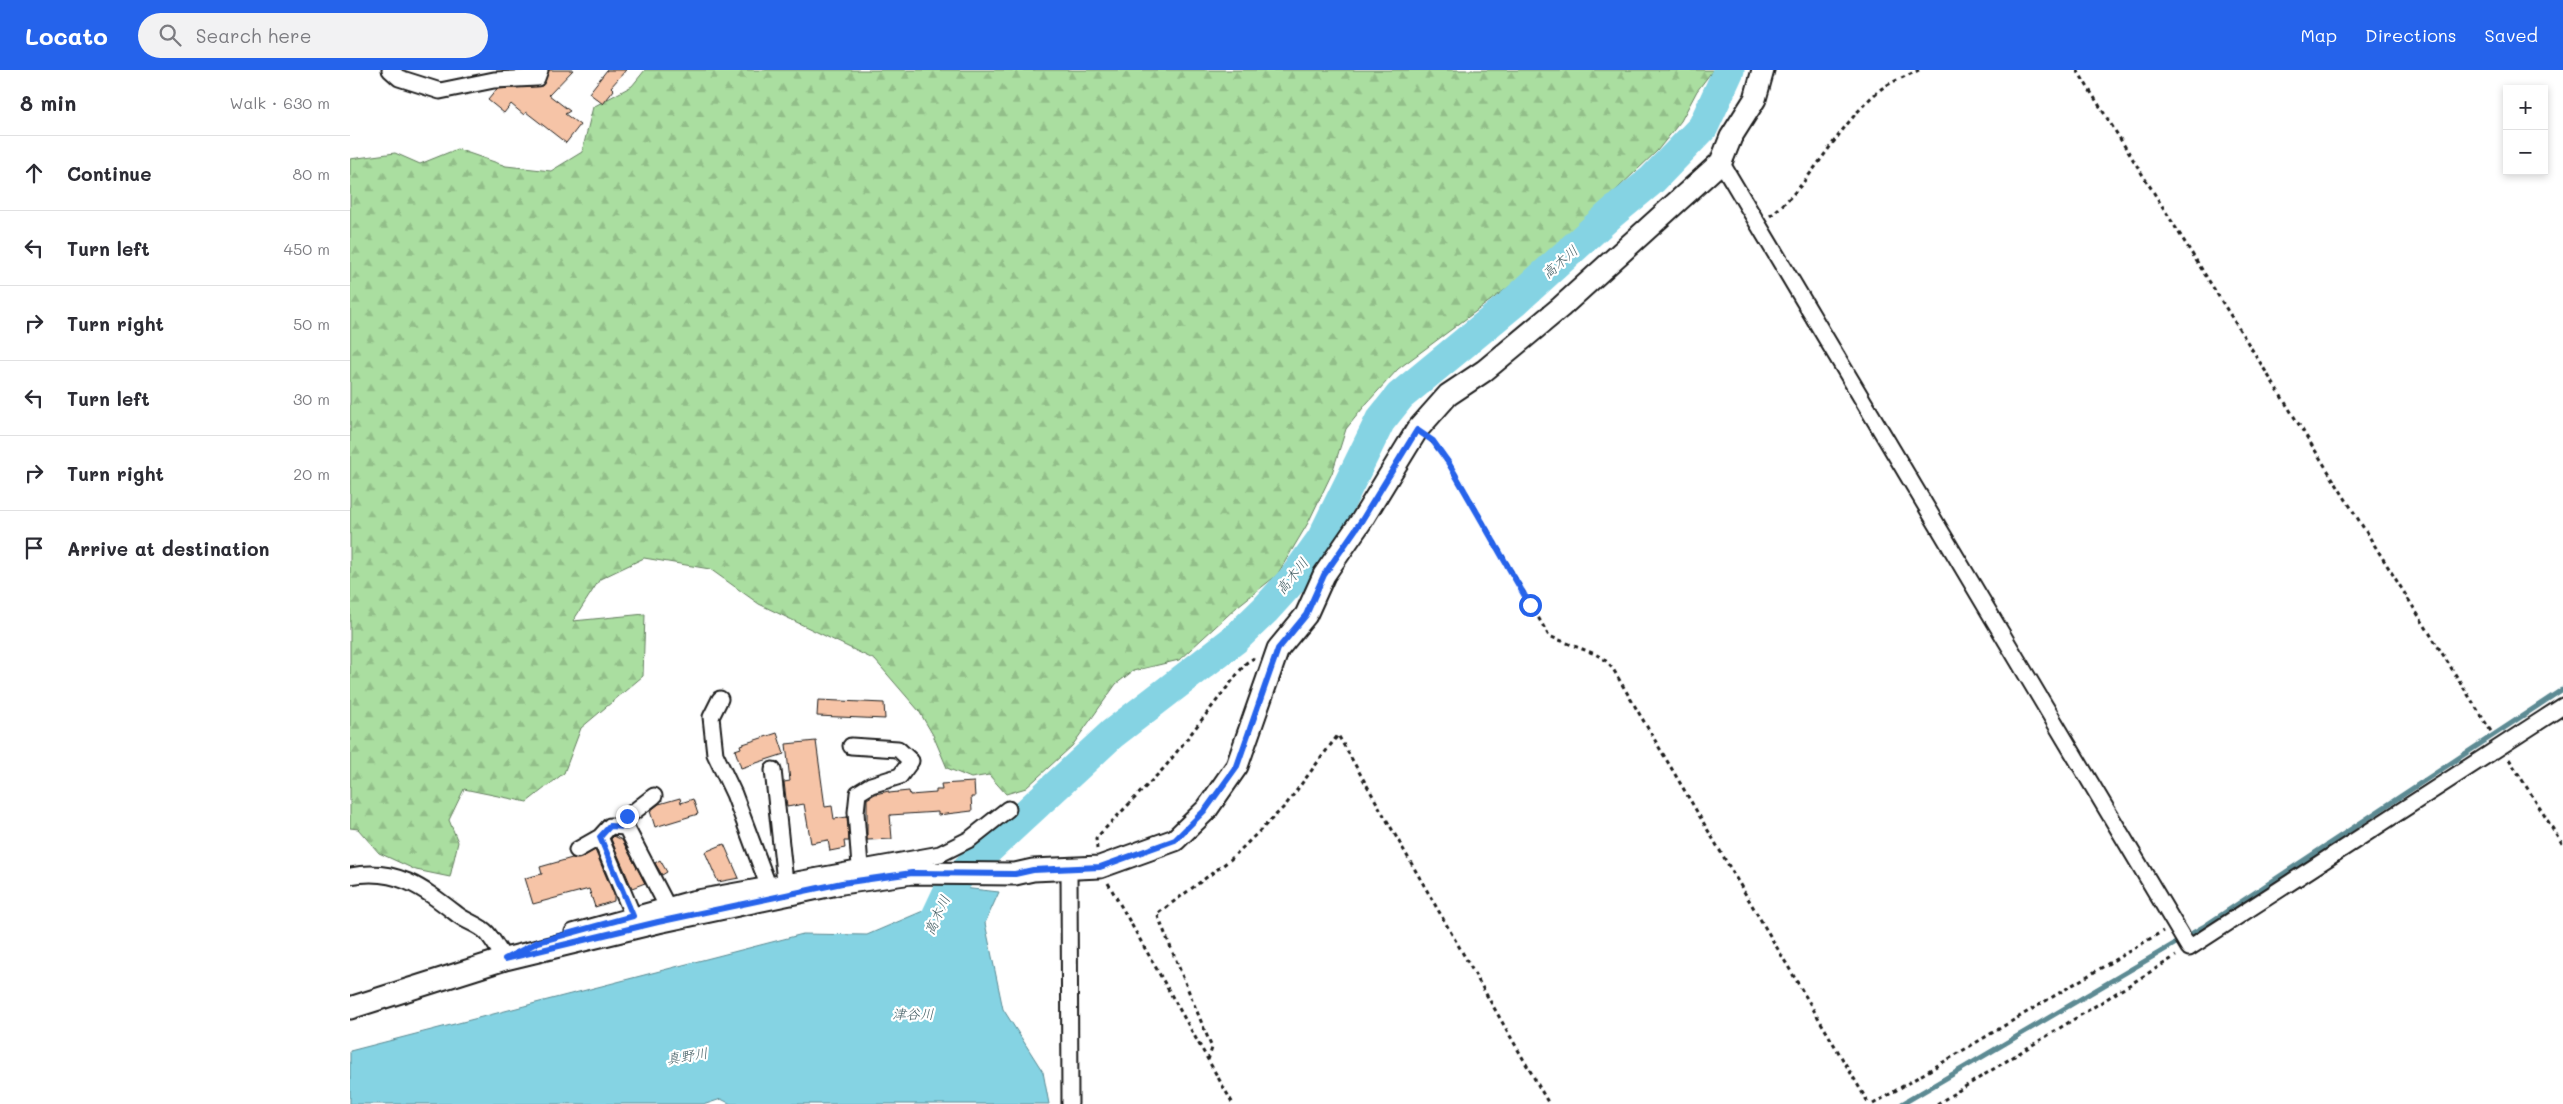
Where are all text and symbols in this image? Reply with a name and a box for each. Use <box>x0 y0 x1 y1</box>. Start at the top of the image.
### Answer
search box <box>138 13 488 58</box>
text: Locato <box>25 20 108 51</box>
icon: search <box>156 21 184 49</box>
text: Search here <box>196 23 311 48</box>
text: Map <box>2300 23 2337 47</box>
text: Directions <box>2365 23 2457 47</box>
text: Saved <box>2485 23 2538 47</box>
map controls <box>2503 85 2548 175</box>
button: + <box>2503 85 2548 130</box>
text: 8 min <box>20 89 76 116</box>
text: Walk · 630 m <box>229 92 330 113</box>
button: − <box>2503 130 2548 175</box>
icon: ahead <box>20 159 48 187</box>
text: Continue <box>67 161 152 186</box>
text: 80 m <box>293 163 330 184</box>
icon: left <box>20 234 48 262</box>
text: Turn left <box>67 236 150 261</box>
text: 450 m <box>284 238 330 259</box>
water label: 高木川 <box>1538 241 1582 283</box>
icon: right <box>20 309 48 337</box>
text: Turn right <box>67 311 164 336</box>
text: 50 m <box>293 313 330 334</box>
icon: left <box>20 384 48 412</box>
text: Turn left <box>67 386 150 411</box>
text: 30 m <box>293 388 330 409</box>
icon: right <box>20 459 48 487</box>
text: Turn right <box>67 461 164 486</box>
text: 20 m <box>293 463 330 484</box>
icon: arrive <box>20 534 48 562</box>
text: Arrive at destination <box>67 536 270 561</box>
water label: 高木川 <box>1271 553 1312 598</box>
route start <box>1519 594 1542 617</box>
route end <box>616 805 639 828</box>
water label: 高木川 <box>919 892 954 938</box>
water label: 津谷川 <box>892 1004 934 1023</box>
water label: 真野川 <box>665 1043 709 1068</box>

